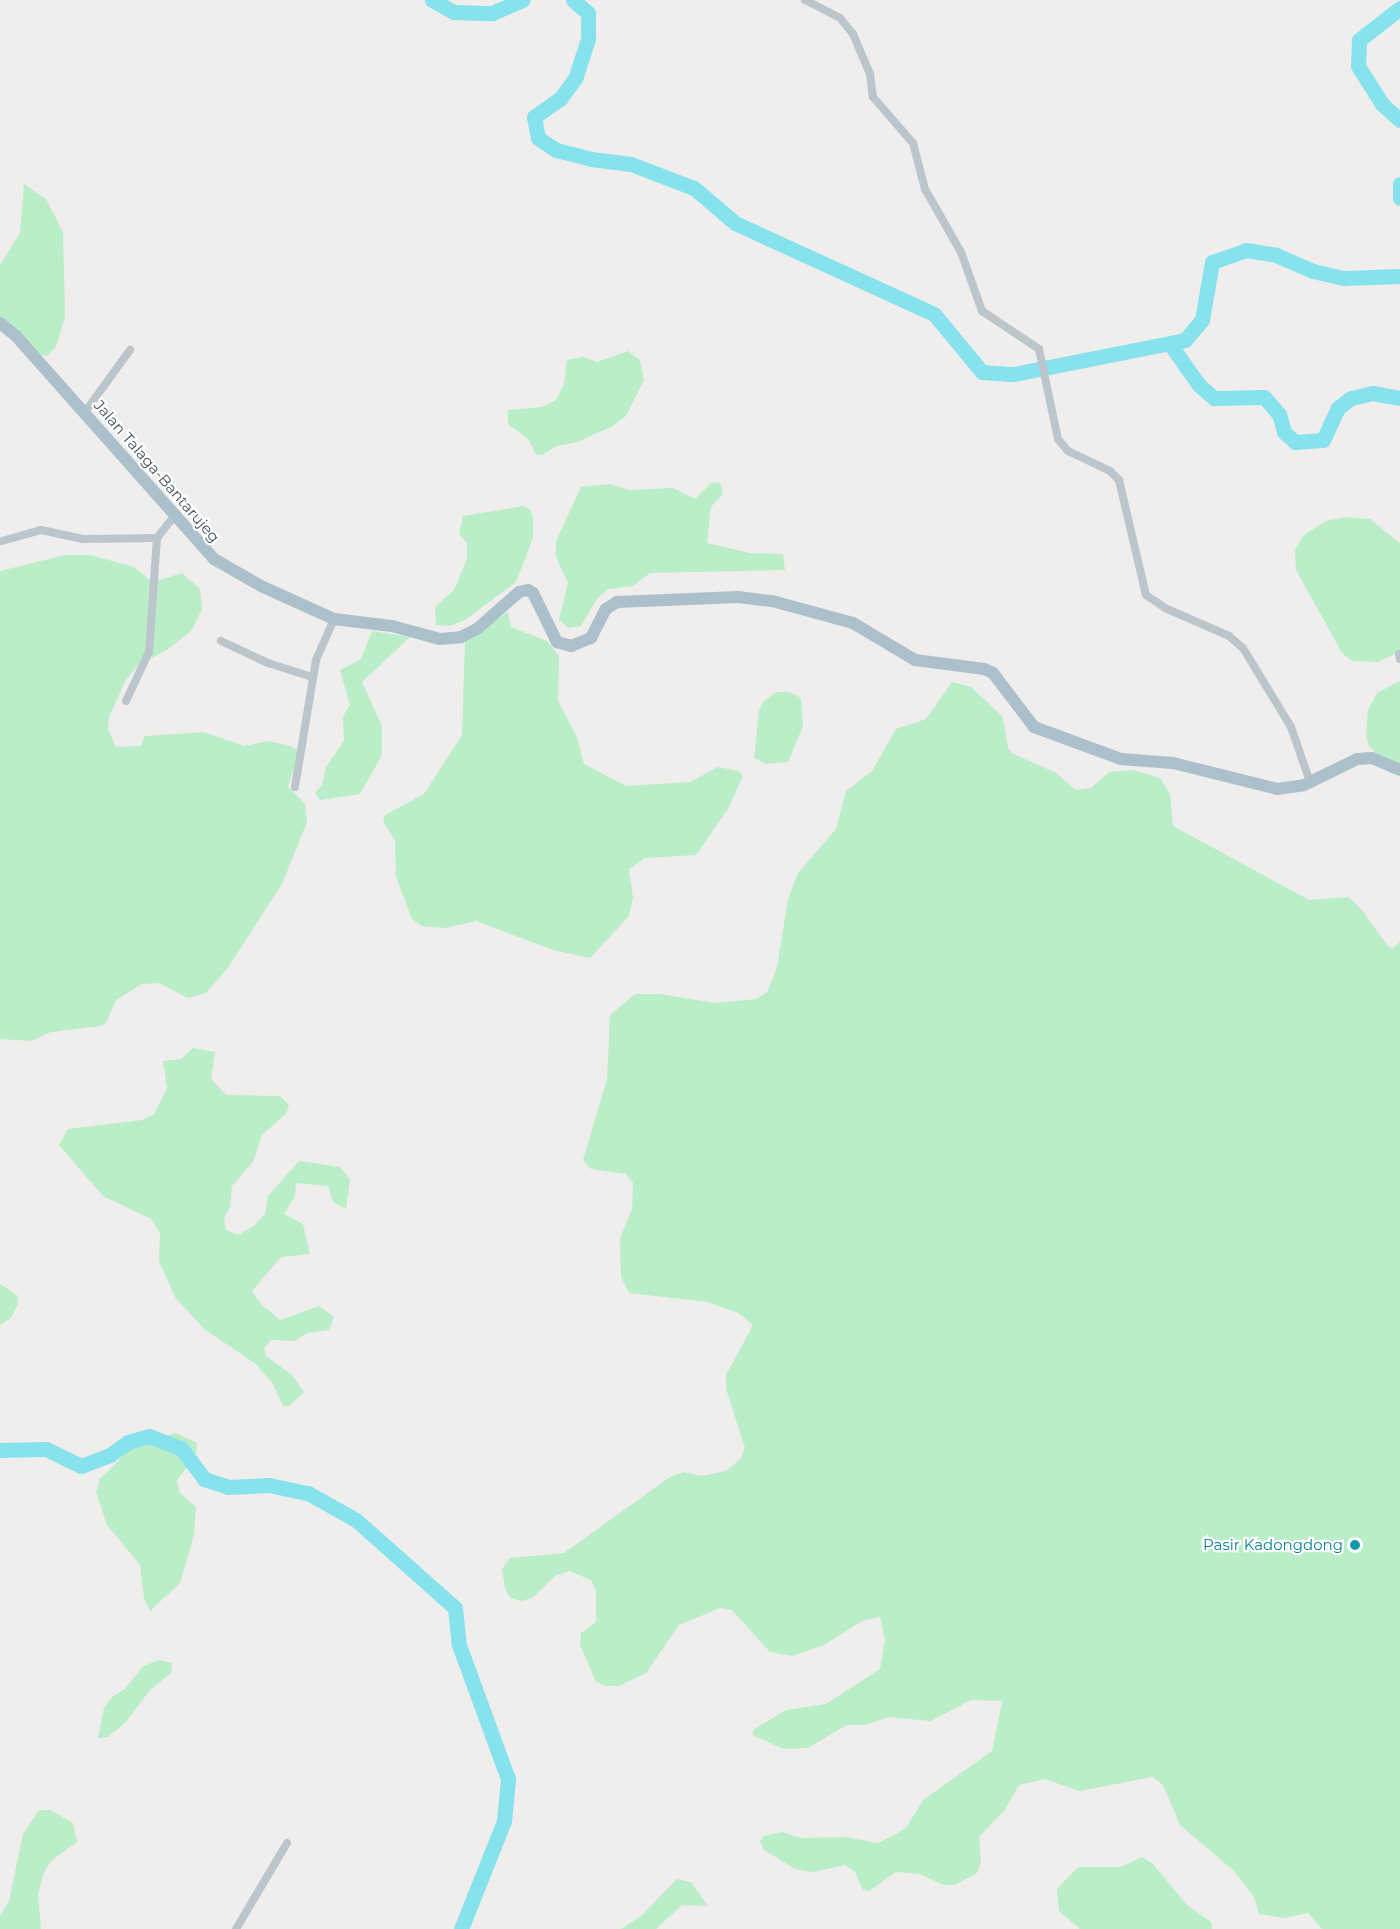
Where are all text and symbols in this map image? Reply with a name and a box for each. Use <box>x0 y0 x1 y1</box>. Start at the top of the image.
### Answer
street label: Jalan Talaga-Bantarujeg <box>90 396 224 546</box>
place label: Pasir Kadongdong <box>1203 1536 1343 1554</box>
marker: Pasir Kadongdong <box>1348 1538 1362 1552</box>

